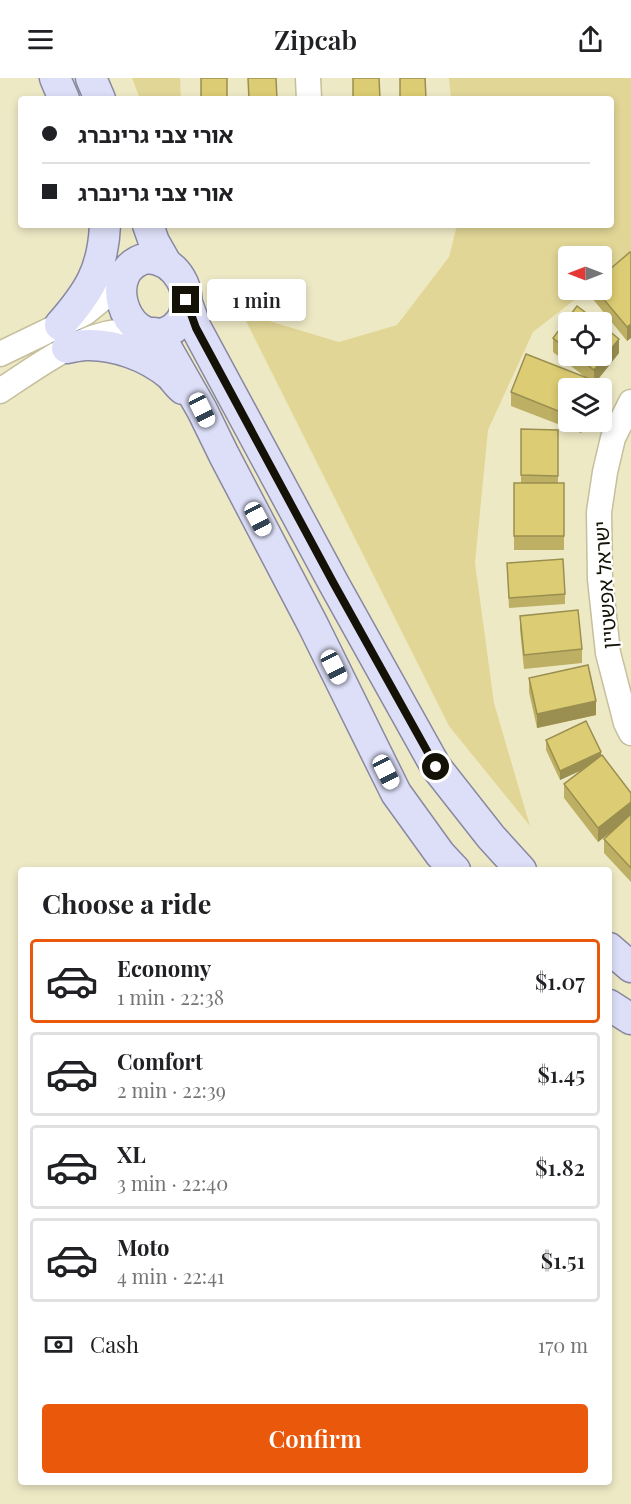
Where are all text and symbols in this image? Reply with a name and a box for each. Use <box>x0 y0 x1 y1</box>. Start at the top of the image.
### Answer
text: Zipcab <box>274 21 357 57</box>
icon: menu <box>24 23 57 56</box>
icon: share <box>574 23 607 56</box>
text: אורי צבי גרינברג <box>78 119 234 149</box>
text: אורי צבי גרינברג <box>78 177 234 207</box>
north arrow <box>558 246 612 300</box>
map controls <box>558 246 612 432</box>
callout: 1 min <box>207 279 306 321</box>
route end <box>172 286 199 313</box>
text: 1 min <box>232 286 281 313</box>
button: locate <box>558 312 612 366</box>
button: layers <box>558 378 612 432</box>
car <box>186 390 218 430</box>
car <box>242 499 274 539</box>
street label: ישראל אפשטיין <box>586 520 622 650</box>
car <box>318 647 350 687</box>
car <box>370 752 402 792</box>
route start <box>422 753 449 780</box>
text: Choose a ride <box>42 885 211 921</box>
text: Economy <box>117 953 211 983</box>
icon: car <box>45 954 99 1008</box>
text: $1.07 <box>535 966 585 996</box>
text: 1 min · 22:38 <box>117 983 224 1010</box>
text: Comfort <box>117 1046 203 1076</box>
icon: car <box>45 1047 99 1101</box>
text: $1.45 <box>537 1059 585 1089</box>
text: 2 min · 22:39 <box>117 1076 226 1103</box>
text: XL <box>117 1139 146 1169</box>
icon: car <box>45 1140 99 1194</box>
text: $1.82 <box>535 1152 585 1182</box>
text: 3 min · 22:40 <box>117 1169 228 1196</box>
text: Moto <box>117 1232 170 1262</box>
icon: car <box>45 1233 99 1287</box>
text: $1.51 <box>541 1245 585 1275</box>
text: 4 min · 22:41 <box>117 1262 224 1289</box>
icon: cash <box>42 1328 75 1361</box>
text: Cash <box>90 1329 139 1359</box>
text: 170 m <box>538 1331 588 1358</box>
button: Confirm <box>42 1404 588 1473</box>

